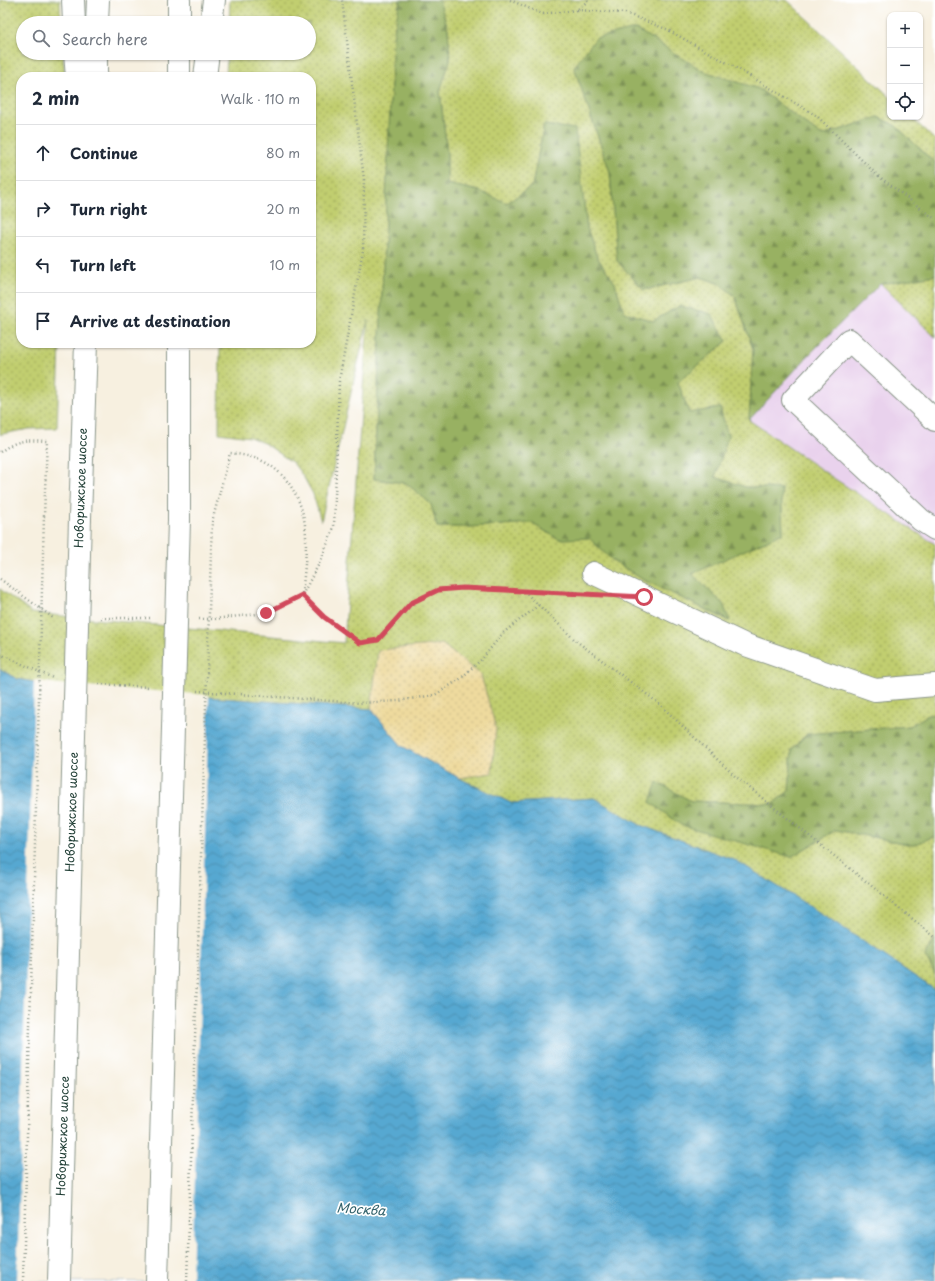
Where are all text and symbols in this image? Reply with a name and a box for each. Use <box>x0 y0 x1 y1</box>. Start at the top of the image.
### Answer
map controls <box>887 12 923 120</box>
button: + <box>887 12 923 48</box>
search box <box>16 16 316 60</box>
icon: search <box>30 27 52 49</box>
text: Search here <box>62 27 148 50</box>
button: − <box>887 48 923 84</box>
button: locate <box>887 84 923 120</box>
text: 2 min <box>32 85 79 111</box>
text: Walk · 110 m <box>221 89 300 108</box>
text: Continue <box>70 141 138 164</box>
icon: ahead <box>32 142 54 164</box>
text: 80 m <box>266 143 300 162</box>
text: Turn right <box>70 197 147 220</box>
icon: right <box>32 198 54 220</box>
text: 20 m <box>266 199 300 218</box>
text: Turn left <box>70 253 136 276</box>
icon: left <box>32 254 54 276</box>
text: 10 m <box>270 255 300 274</box>
text: Arrive at destination <box>70 309 231 332</box>
icon: arrive <box>32 310 54 332</box>
street label: Новорижское шоссе <box>69 428 91 548</box>
route start <box>635 588 653 606</box>
route end <box>257 604 275 622</box>
street label: Новорижское шоссе <box>60 752 82 872</box>
street label: Новорижское шоссе <box>51 1076 73 1196</box>
water label: Москва <box>336 1197 387 1220</box>

